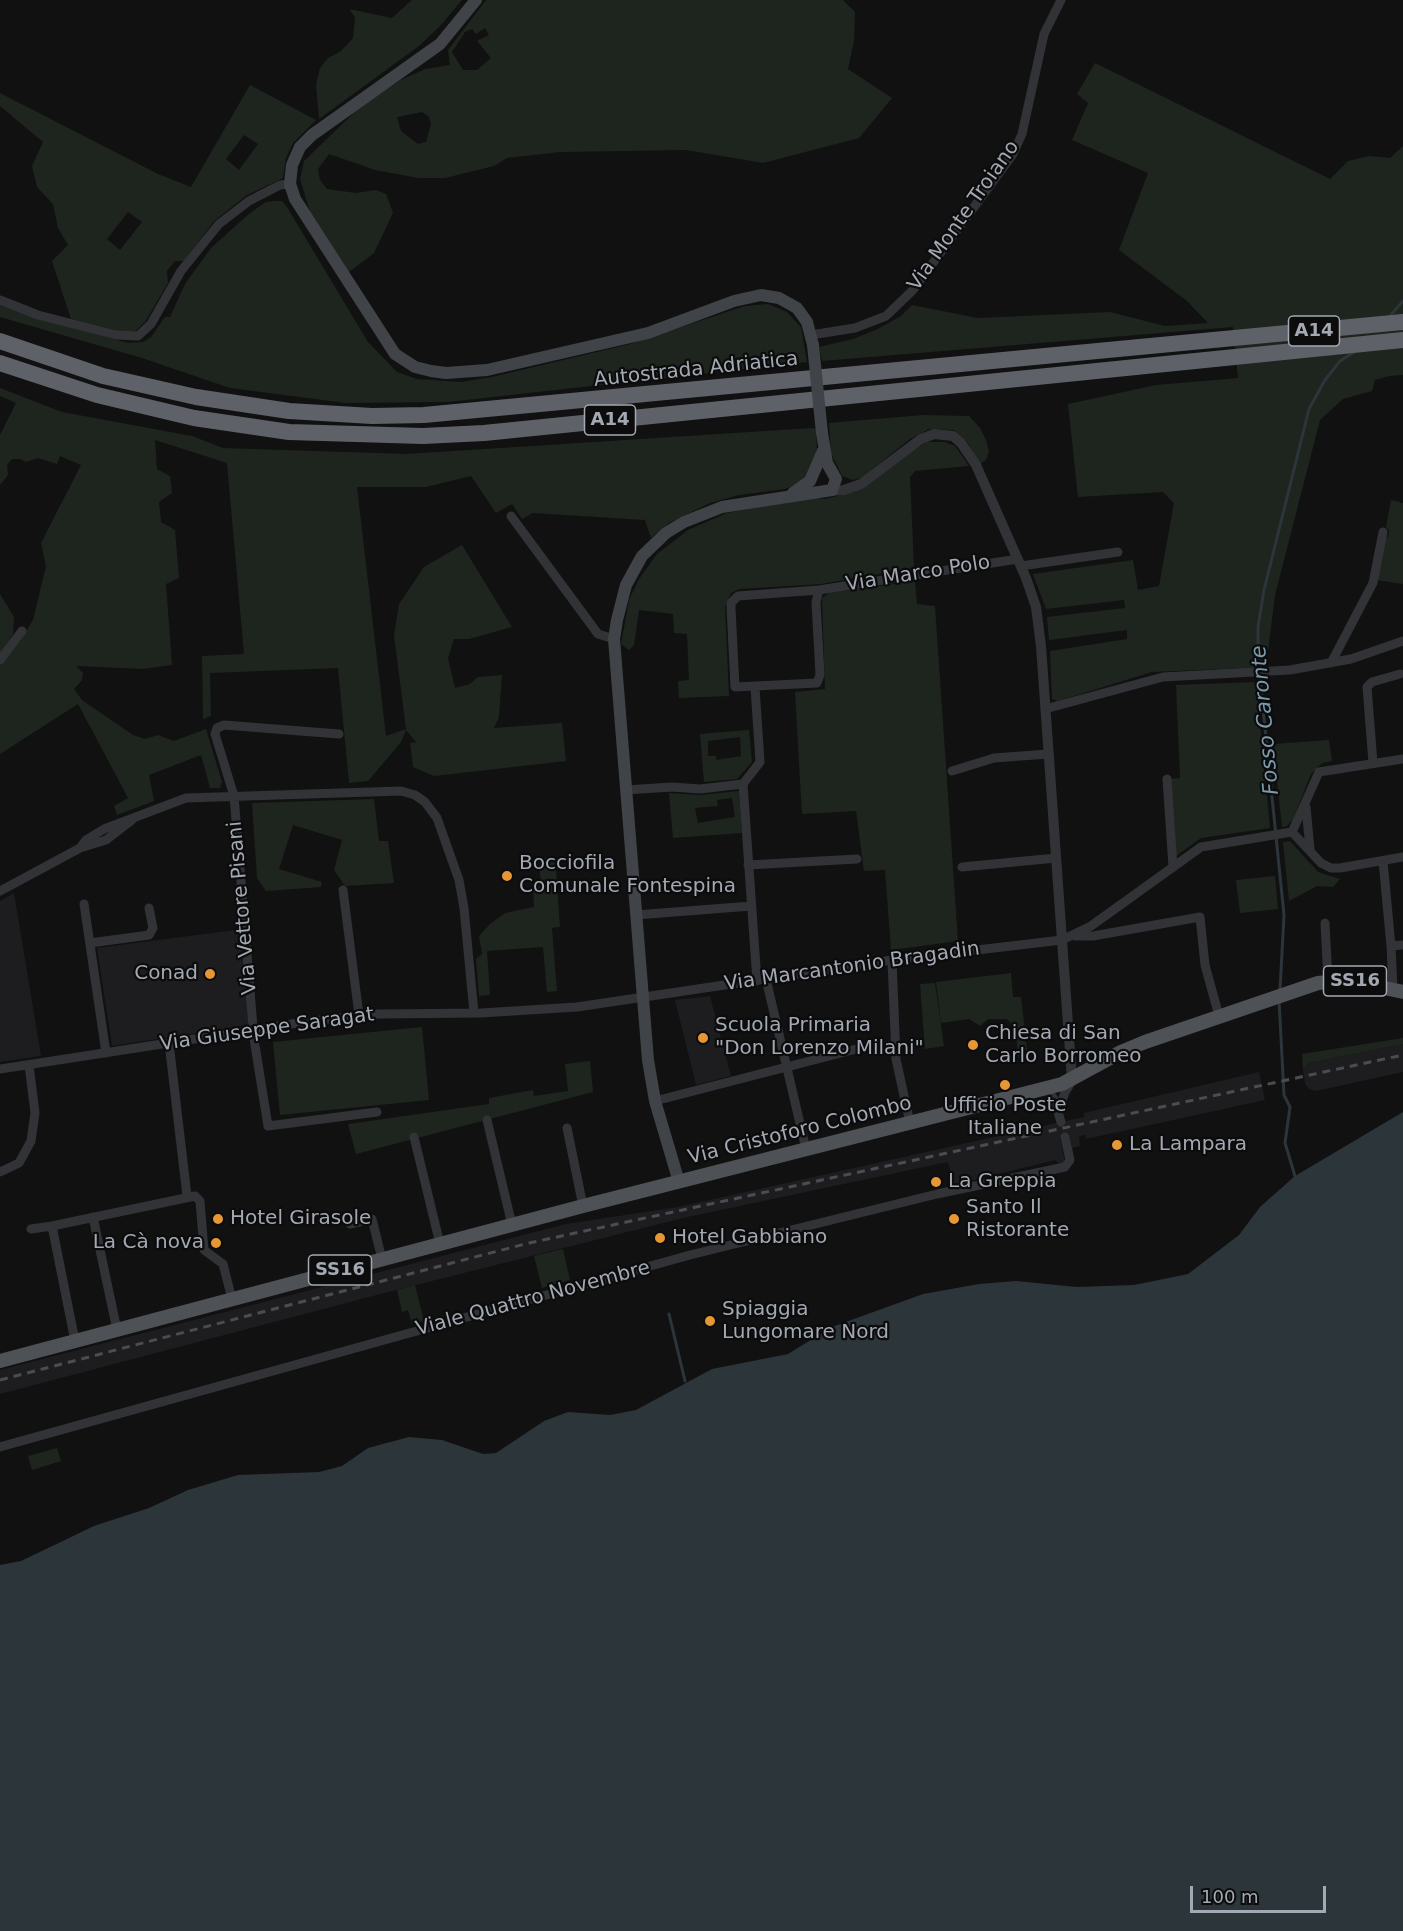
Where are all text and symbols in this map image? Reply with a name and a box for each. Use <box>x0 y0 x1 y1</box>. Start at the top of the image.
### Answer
street label: Via Monte Troiano <box>903 136 1025 296</box>
road number: A14 <box>1288 316 1340 346</box>
street label: Autostrada Adriatica <box>593 347 799 393</box>
road number: A14 <box>584 405 636 435</box>
street label: Via Marco Polo <box>844 551 992 597</box>
water label: Fosso Caronte <box>1247 644 1285 796</box>
street label: Via Vettore Pisani <box>223 820 263 996</box>
place label: Bocciofila Comunale Fontespina <box>519 852 736 899</box>
marker: Bocciofila Comunale Fontespina <box>500 869 514 883</box>
street label: Via Marcantonio Bragadin <box>723 937 981 997</box>
place label: Conad <box>134 962 198 986</box>
road number: SS16 <box>1324 966 1386 996</box>
marker: Conad <box>203 967 217 981</box>
street label: Via Giuseppe Saragat <box>158 1003 376 1057</box>
place label: Scuola Primaria "Don Lorenzo Milani" <box>715 1014 924 1061</box>
place label: Chiesa di San Carlo Borromeo <box>985 1022 1141 1069</box>
marker: Scuola Primaria "Don Lorenzo Milani" <box>696 1031 710 1045</box>
marker: Chiesa di San Carlo Borromeo <box>966 1038 980 1052</box>
marker: Ufficio Poste Italiane <box>998 1078 1012 1092</box>
street label: Via Cristoforo Colombo <box>686 1092 914 1170</box>
place label: Ufficio Poste Italiane <box>943 1094 1067 1141</box>
place label: La Lampara <box>1129 1133 1247 1157</box>
marker: La Lampara <box>1110 1138 1124 1152</box>
place label: La Greppia <box>948 1170 1057 1194</box>
marker: La Greppia <box>929 1175 943 1189</box>
place label: Santo Il Ristorante <box>966 1196 1069 1243</box>
place label: Hotel Girasole <box>230 1207 371 1231</box>
marker: Hotel Girasole <box>211 1212 225 1226</box>
marker: Santo Il Ristorante <box>947 1212 961 1226</box>
place label: Hotel Gabbiano <box>672 1226 827 1250</box>
place label: La Cà nova <box>93 1231 204 1255</box>
marker: Hotel Gabbiano <box>653 1231 667 1245</box>
marker: La Cà nova <box>209 1236 223 1250</box>
road number: SS16 <box>308 1255 372 1285</box>
street label: Viale Quattro Novembre <box>413 1256 653 1342</box>
place label: Spiaggia Lungomare Nord <box>722 1298 889 1345</box>
marker: Spiaggia Lungomare Nord <box>703 1314 717 1328</box>
scale bar <box>1193 1874 1330 1912</box>
text: 100 m <box>1201 1886 1259 1907</box>

